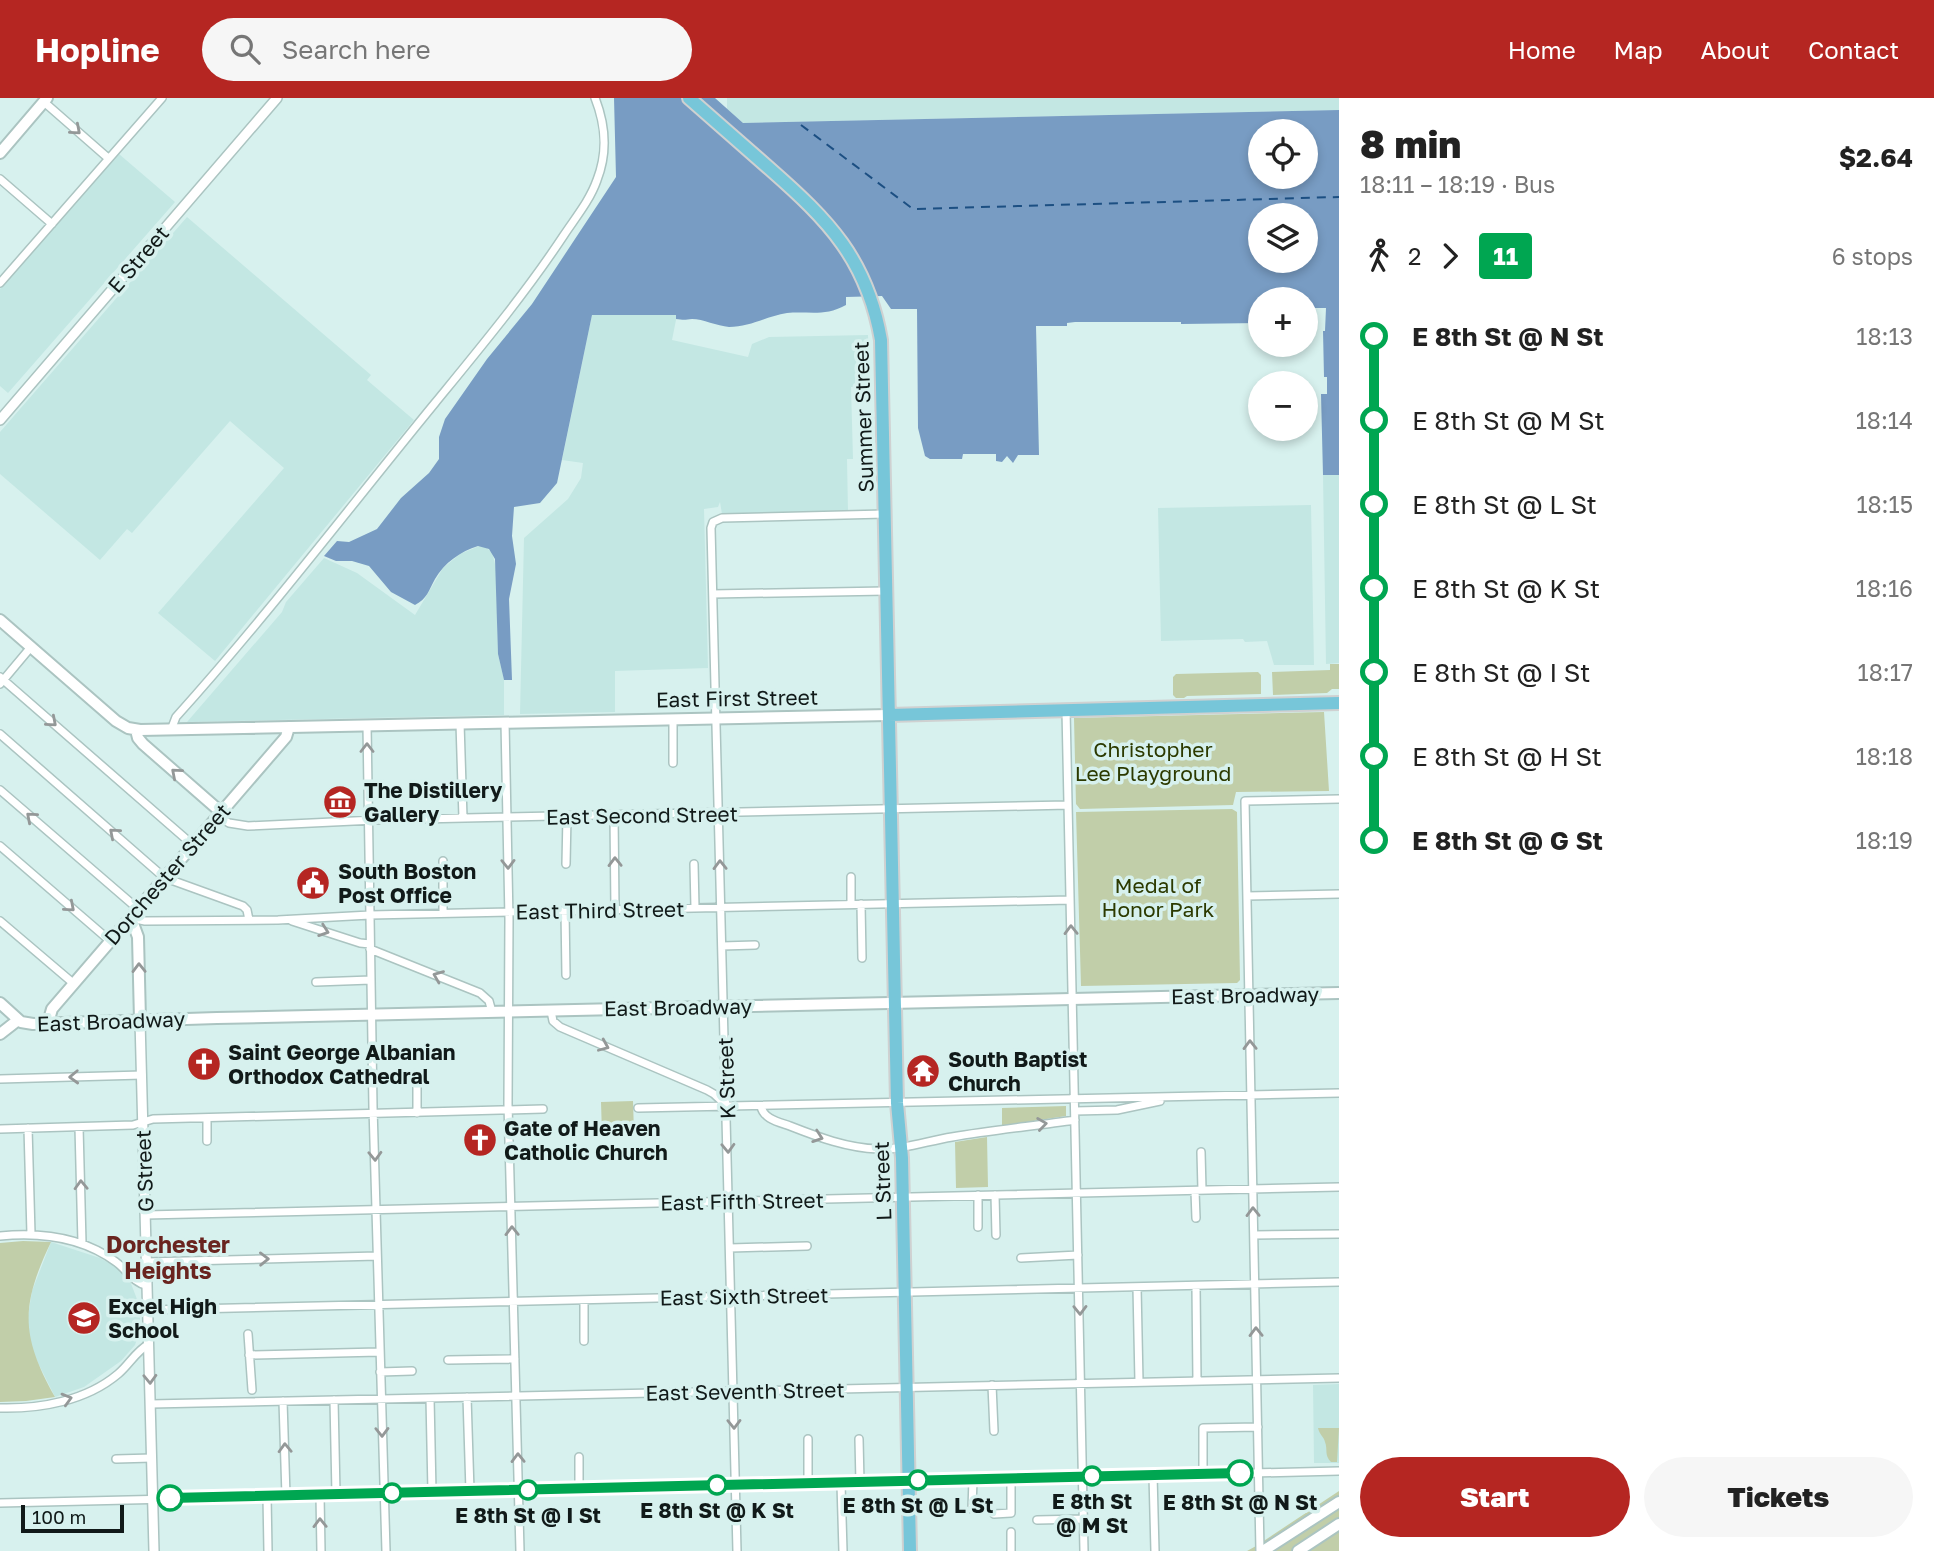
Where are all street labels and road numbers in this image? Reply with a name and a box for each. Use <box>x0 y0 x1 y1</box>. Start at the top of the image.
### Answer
street label: E Street <box>102 220 174 298</box>
street label: Summer Street <box>847 341 879 493</box>
street label: East First Street <box>656 684 818 712</box>
street label: Dorchester Street <box>98 798 236 950</box>
street label: East Second Street <box>546 800 738 830</box>
street label: East Third Street <box>515 896 685 924</box>
street label: East Broadway <box>1171 981 1320 1009</box>
street label: East Broadway <box>604 993 753 1021</box>
street label: East Broadway <box>36 1005 186 1037</box>
street label: K Street <box>712 1037 740 1119</box>
street label: G Street <box>130 1129 158 1213</box>
street label: L Street <box>868 1141 896 1221</box>
street label: East Fifth Street <box>660 1187 824 1215</box>
street label: East Sixth Street <box>659 1282 829 1310</box>
street label: East Seventh Street <box>645 1376 845 1406</box>

